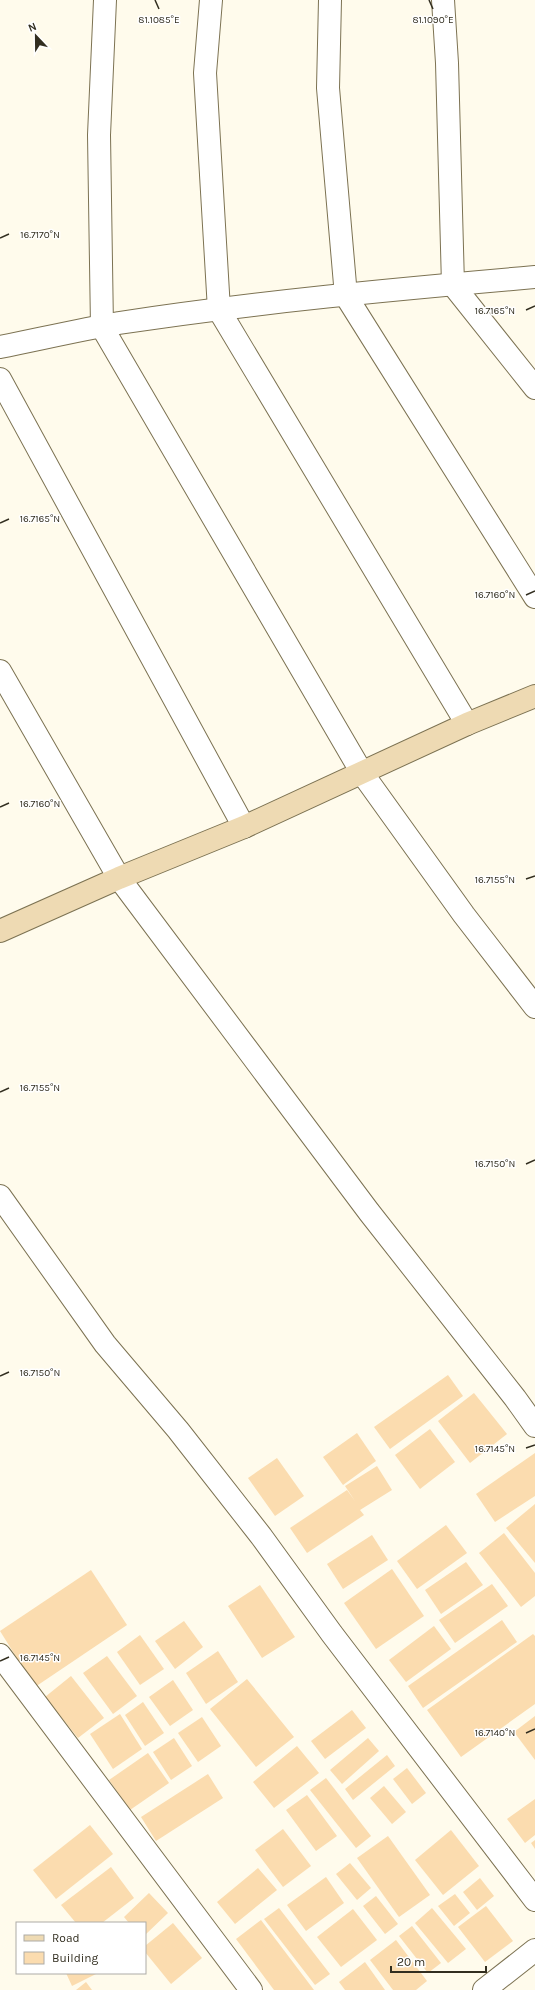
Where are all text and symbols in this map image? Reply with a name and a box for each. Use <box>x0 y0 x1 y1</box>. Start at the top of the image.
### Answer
text: 81.1085°E <box>138 14 180 26</box>
text: 81.1090°E <box>412 14 454 26</box>
north arrow <box>16 16 56 56</box>
text: N <box>26 20 39 35</box>
text: 16.7170°N <box>20 229 60 241</box>
text: 16.7165°N <box>475 305 515 317</box>
text: 16.7165°N <box>20 513 60 525</box>
text: 16.7160°N <box>475 589 515 601</box>
text: 16.7160°N <box>20 798 60 810</box>
text: 16.7155°N <box>475 874 515 886</box>
text: 16.7155°N <box>20 1082 60 1094</box>
text: 16.7150°N <box>475 1158 515 1170</box>
text: 16.7150°N <box>20 1367 60 1379</box>
text: 16.7145°N <box>475 1443 515 1455</box>
text: 16.7145°N <box>20 1652 60 1664</box>
text: 16.7140°N <box>475 1727 515 1739</box>
legend <box>16 1922 146 1974</box>
text: Road <box>52 1931 80 1945</box>
scale bar <box>391 1948 486 1974</box>
text: Building <box>52 1951 99 1965</box>
text: 20 m <box>397 1955 425 1969</box>

